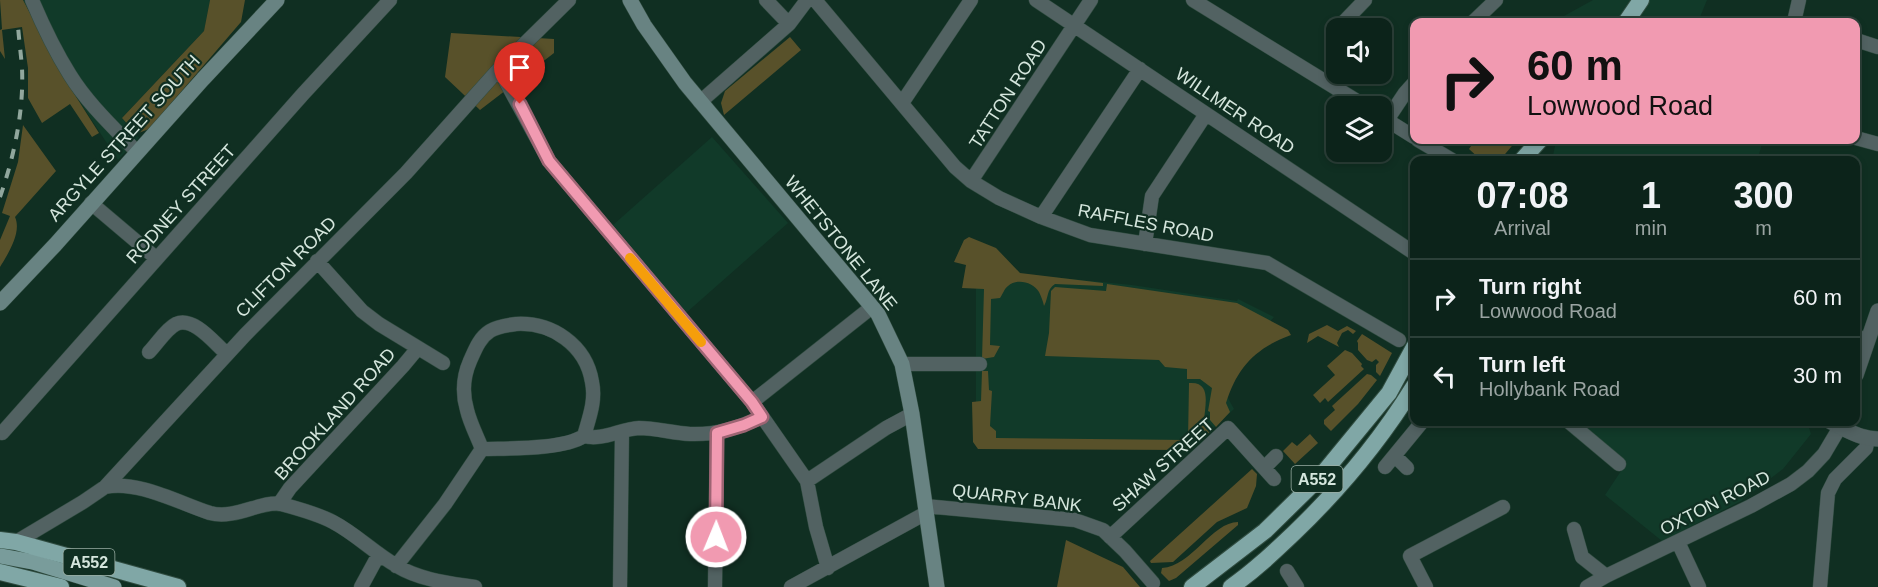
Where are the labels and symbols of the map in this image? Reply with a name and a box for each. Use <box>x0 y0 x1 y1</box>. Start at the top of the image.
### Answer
street label: TATTON ROAD <box>965 36 1051 152</box>
pin <box>494 42 545 104</box>
street label: ARGYLE STREET SOUTH <box>44 51 204 225</box>
street label: WILLMER ROAD <box>1172 64 1298 158</box>
street label: RODNEY STREET <box>122 141 240 267</box>
street label: WHETSTONE LANE <box>781 172 901 314</box>
street label: RAFFLES ROAD <box>1076 200 1216 246</box>
street label: CLIFTON ROAD <box>232 213 340 321</box>
street label: BROOKLAND ROAD <box>271 344 399 484</box>
street label: SHAW STREET <box>1108 414 1218 516</box>
road number: A552 <box>1292 466 1342 492</box>
street label: OXTON ROAD <box>1657 467 1773 539</box>
street label: QUARRY BANK <box>951 480 1083 516</box>
position arrow <box>684 505 748 569</box>
road number: A552 <box>64 549 115 575</box>

